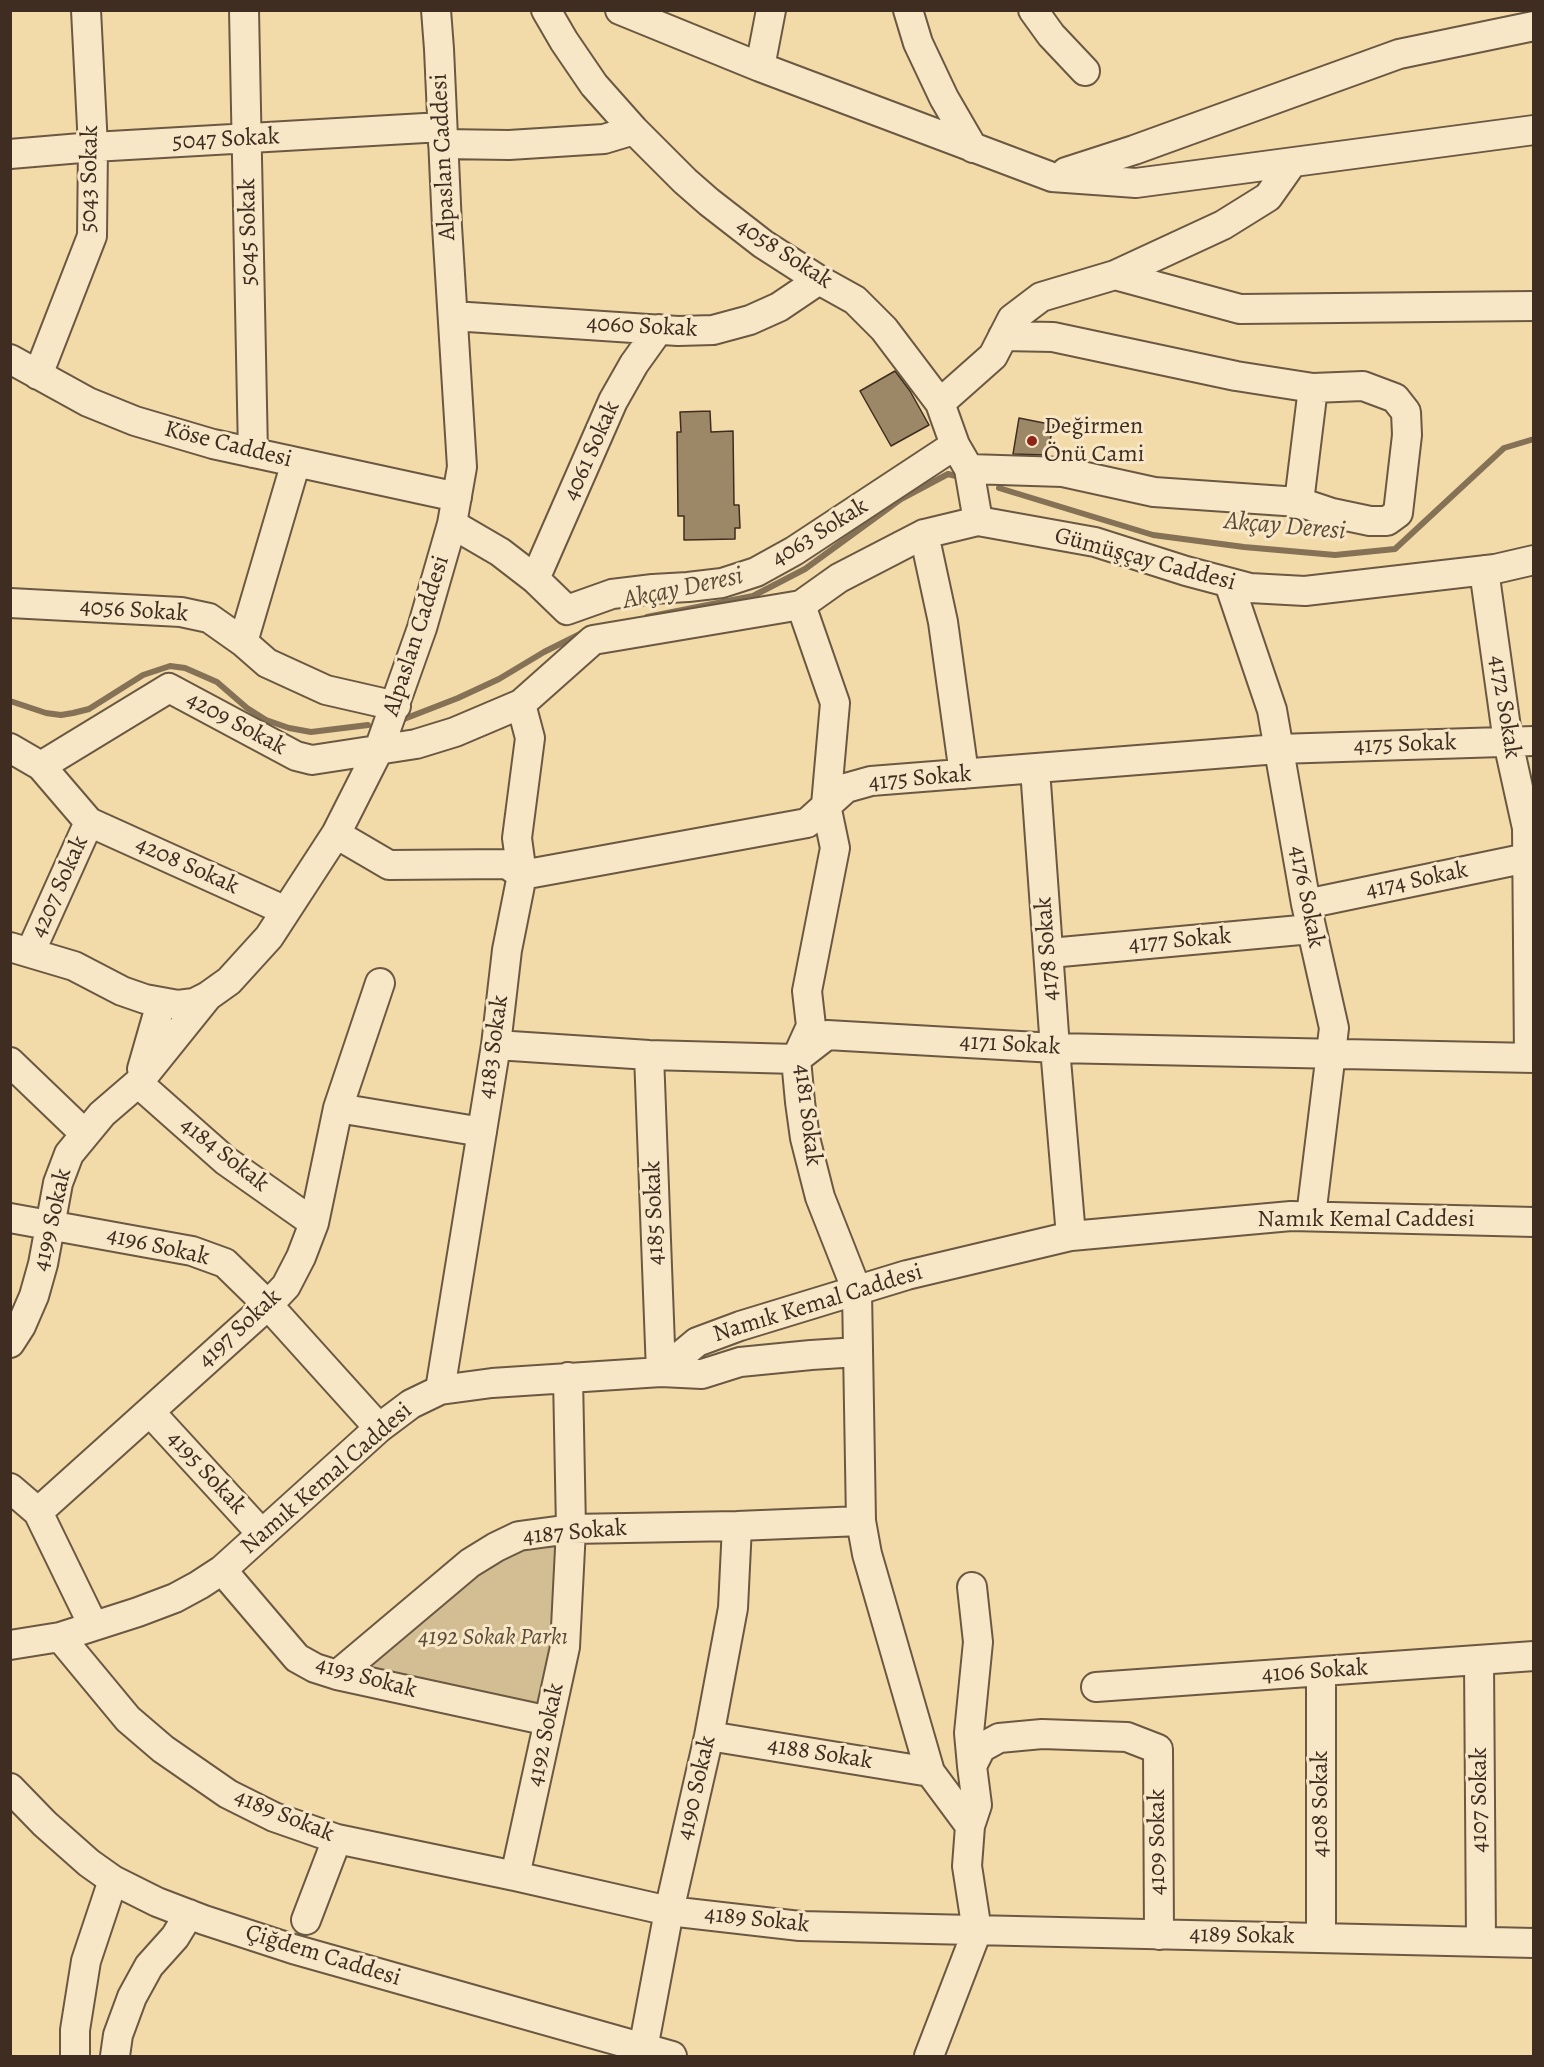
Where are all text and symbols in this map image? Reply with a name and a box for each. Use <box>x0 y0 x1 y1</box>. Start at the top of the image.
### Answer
street label: Alpaslan Caddesi <box>425 73 463 241</box>
street label: 5047 Sokak <box>172 123 280 157</box>
street label: 5043 Sokak <box>75 125 105 233</box>
street label: 5045 Sokak <box>234 178 264 286</box>
street label: 4058 Sokak <box>730 212 838 296</box>
street label: 4060 Sokak <box>586 310 698 344</box>
street label: 4061 Sokak <box>557 397 627 505</box>
place label: Değirmen Önü Cami <box>1044 413 1144 469</box>
street label: Köse Caddesi <box>161 415 295 475</box>
marker: Değirmen Önü Cami <box>1025 434 1039 448</box>
street label: 4063 Sokak <box>766 492 874 574</box>
water label: Akçay Deresi <box>1223 506 1347 548</box>
street label: Gümüşçay Caddesi <box>1051 522 1239 598</box>
street label: Alpaslan Caddesi <box>378 552 456 720</box>
water label: Akçay Deresi <box>620 561 746 617</box>
street label: 4056 Sokak <box>79 593 189 629</box>
street label: 4172 Sokak <box>1482 653 1526 761</box>
street label: 4209 Sokak <box>181 686 291 762</box>
street label: 4175 Sokak <box>1353 729 1457 761</box>
street label: 4175 Sokak <box>867 760 973 798</box>
street label: 4208 Sokak <box>131 830 243 902</box>
street label: 4207 Sokak <box>25 832 95 942</box>
street label: 4176 Sokak <box>1282 843 1330 951</box>
street label: 4174 Sokak <box>1363 856 1471 906</box>
street label: 4178 Sokak <box>1030 896 1066 1002</box>
street label: 4177 Sokak <box>1128 922 1232 960</box>
street label: 4183 Sokak <box>472 993 516 1101</box>
street label: 4171 Sokak <box>959 1028 1061 1062</box>
street label: 4181 Sokak <box>786 1062 828 1168</box>
street label: 4184 Sokak <box>174 1111 274 1199</box>
street label: 4185 Sokak <box>639 1160 671 1266</box>
street label: 4199 Sokak <box>27 1166 79 1274</box>
street label: Namık Kemal Caddesi <box>1257 1206 1475 1234</box>
street label: 4196 Sokak <box>104 1221 212 1273</box>
street label: Namık Kemal Caddesi <box>710 1258 926 1350</box>
street label: 4197 Sokak <box>192 1283 288 1375</box>
street label: Namık Kemal Caddesi <box>236 1397 418 1561</box>
street label: 4195 Sokak <box>160 1425 252 1521</box>
street label: 4187 Sokak <box>522 1514 628 1552</box>
park label: 4192 Sokak Parkı <box>418 1624 568 1652</box>
street label: 4193 Sokak <box>312 1651 420 1705</box>
street label: 4106 Sokak <box>1261 1654 1369 1690</box>
street label: 4192 Sokak <box>521 1681 571 1789</box>
street label: 4188 Sokak <box>765 1731 875 1777</box>
street label: 4190 Sokak <box>671 1733 723 1843</box>
street label: 4107 Sokak <box>1466 1747 1494 1853</box>
street label: 4108 Sokak <box>1307 1750 1335 1858</box>
street label: 4189 Sokak <box>230 1783 338 1849</box>
street label: 4109 Sokak <box>1144 1789 1172 1895</box>
street label: 4189 Sokak <box>703 1900 811 1940</box>
street label: Çiğdem Caddesi <box>242 1919 404 1993</box>
street label: 4189 Sokak <box>1189 1921 1295 1951</box>

